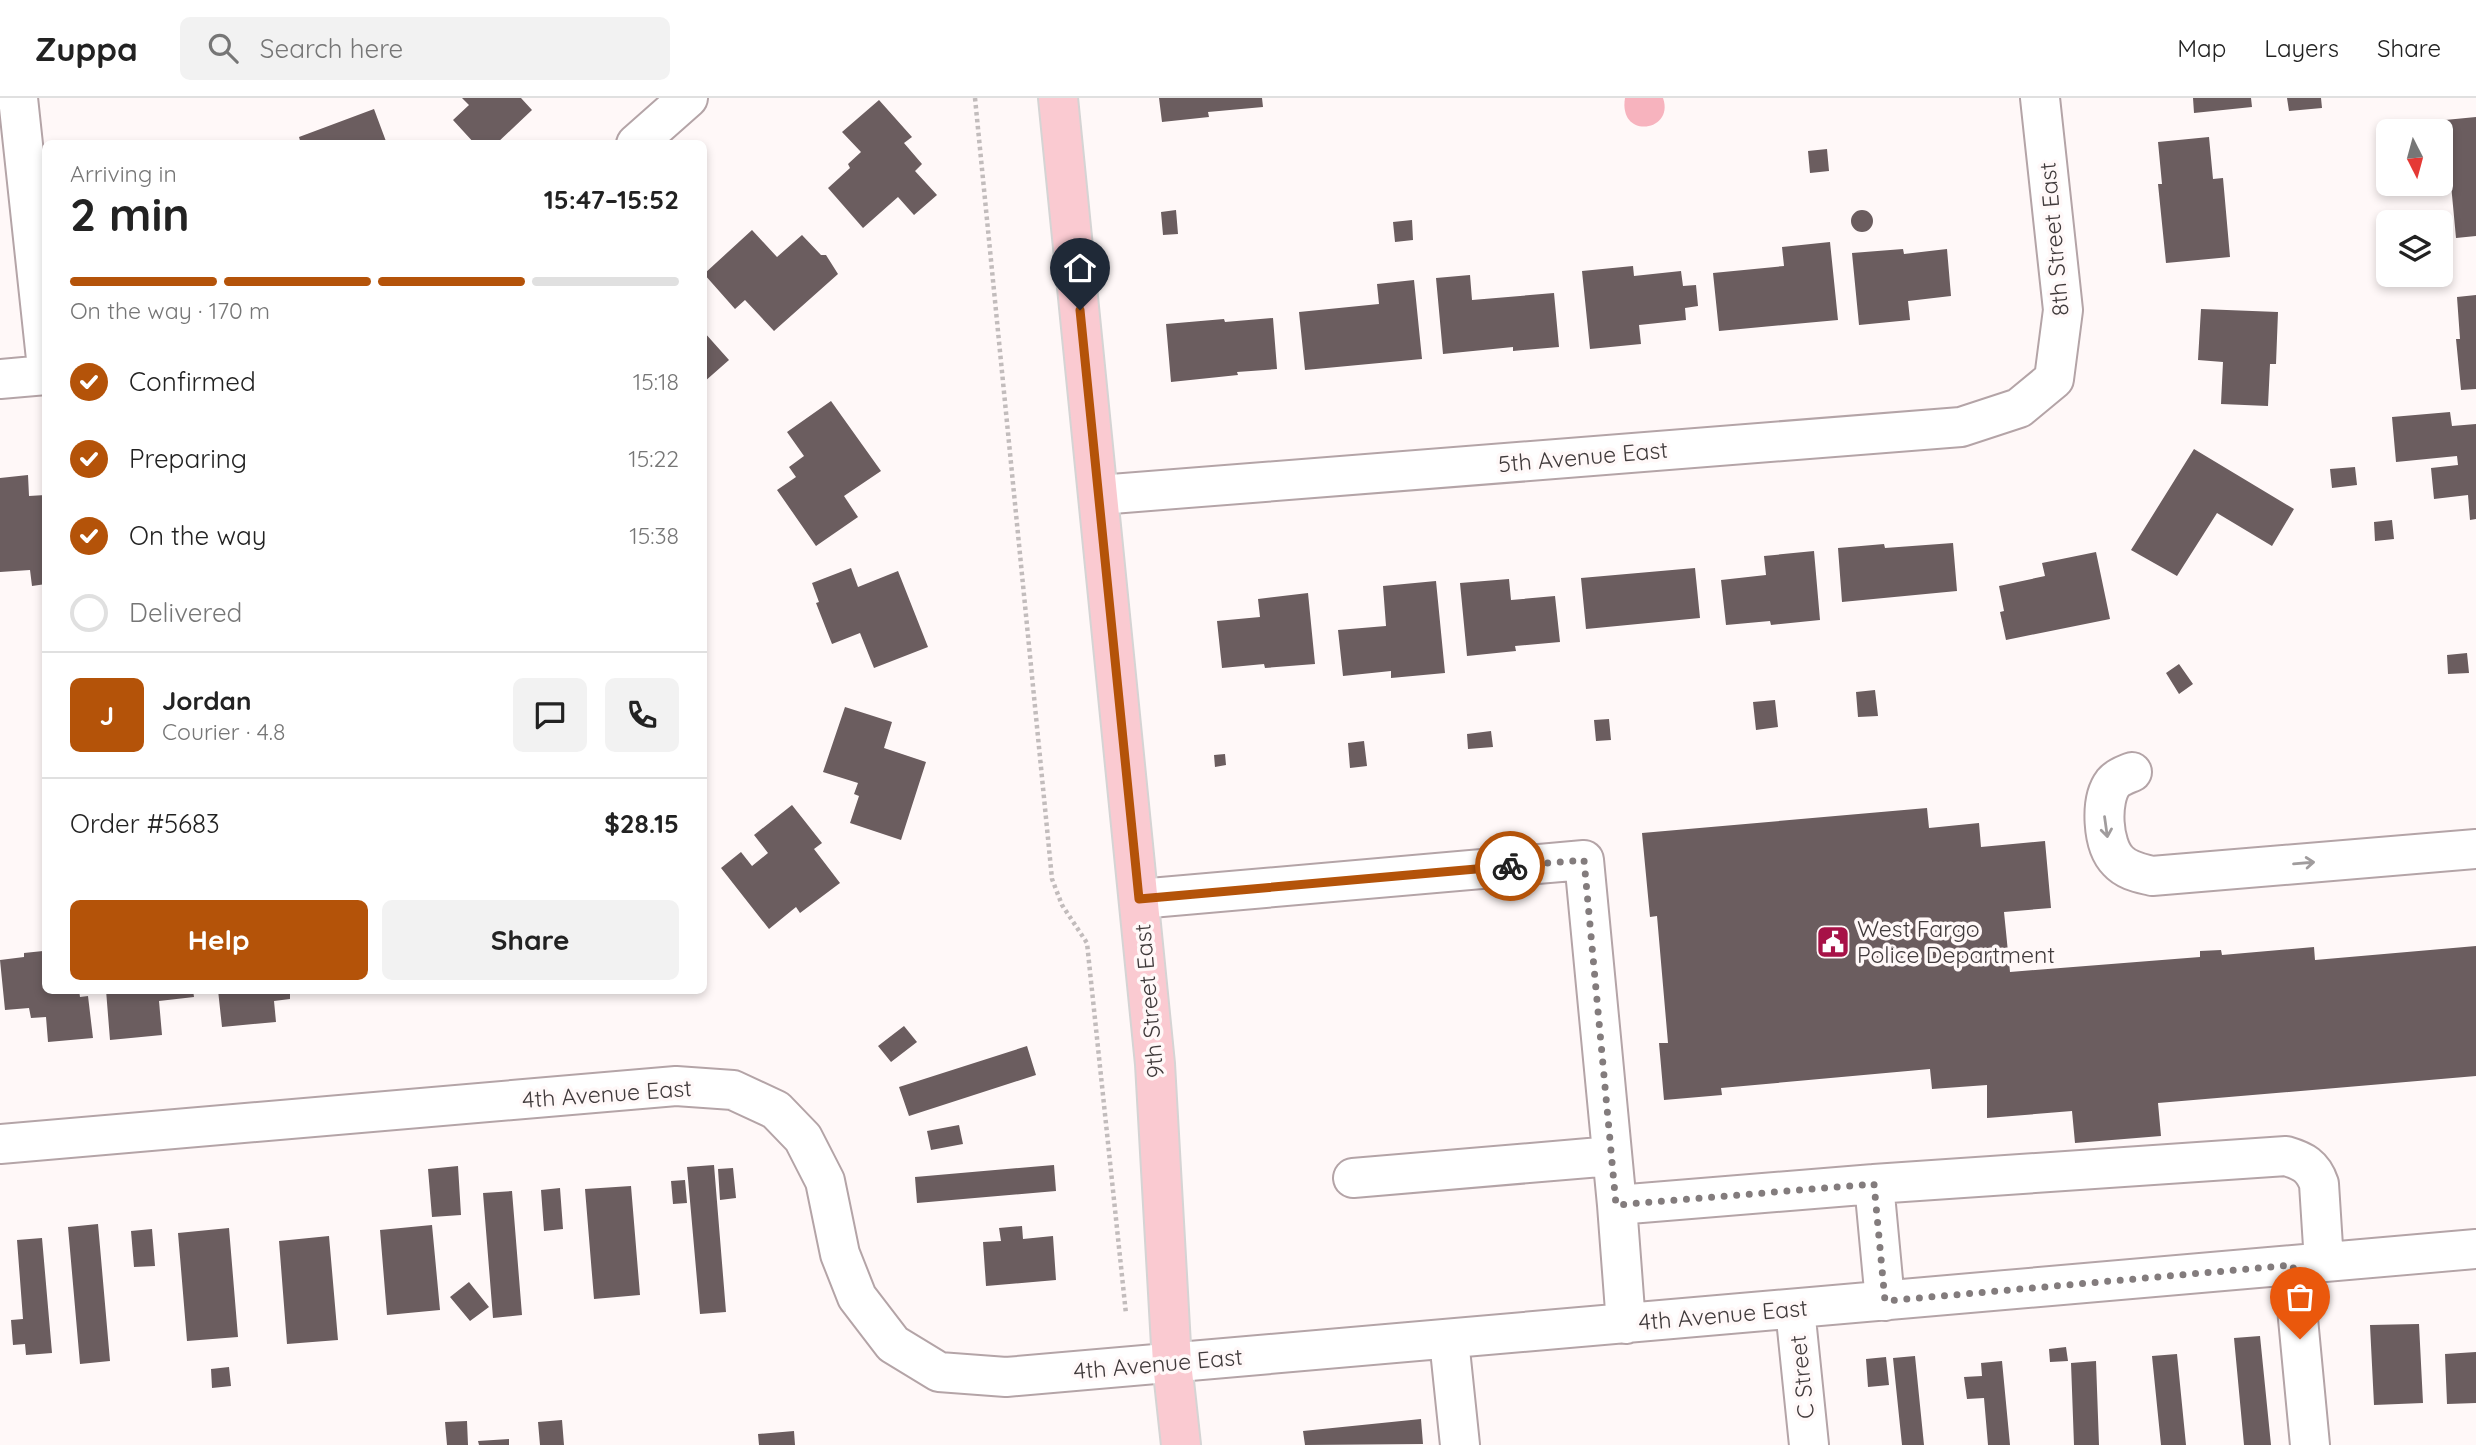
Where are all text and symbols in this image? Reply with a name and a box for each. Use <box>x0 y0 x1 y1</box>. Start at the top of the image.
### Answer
search box <box>180 17 670 80</box>
text: Zuppa <box>35 28 138 69</box>
icon: search <box>204 29 242 67</box>
text: Search here <box>260 32 403 65</box>
text: Map <box>2177 33 2226 63</box>
text: Layers <box>2264 33 2339 63</box>
text: Share <box>2377 33 2441 63</box>
north arrow <box>2376 119 2454 196</box>
map controls <box>2376 119 2453 287</box>
text: Arriving in <box>70 159 177 188</box>
street label: 8th Street East <box>2032 161 2075 317</box>
text: 15:47–15:52 <box>544 183 679 216</box>
text: 2 min <box>70 185 190 243</box>
button: layers <box>2376 210 2453 287</box>
pin <box>1050 238 1110 310</box>
icon: home <box>1061 249 1099 287</box>
text: On the way · 170 m <box>70 296 270 325</box>
icon: check <box>70 363 108 401</box>
text: Confirmed <box>129 365 256 398</box>
text: 15:18 <box>633 367 679 396</box>
street label: 5th Avenue East <box>1497 435 1669 478</box>
icon: check <box>70 440 108 478</box>
text: Preparing <box>129 442 247 475</box>
text: 15:22 <box>628 444 679 473</box>
icon: check <box>70 517 108 555</box>
text: On the way <box>129 519 267 552</box>
text: 15:38 <box>629 521 679 550</box>
text: Delivered <box>129 596 242 629</box>
button: chat <box>513 678 587 752</box>
button: phone <box>605 678 679 752</box>
text: Jordan <box>162 684 251 717</box>
text: J <box>100 699 114 732</box>
text: Courier · 4.8 <box>162 717 285 746</box>
text: Order #5683 <box>70 807 220 840</box>
text: $28.15 <box>604 807 679 840</box>
one-way arrow <box>2100 815 2113 838</box>
courier <box>1475 831 1545 901</box>
icon: bike <box>1491 847 1529 885</box>
one-way arrow <box>2292 856 2315 869</box>
button: Help <box>70 900 368 980</box>
button: Share <box>382 900 679 980</box>
place label: West Fargo Police Department <box>1857 914 2055 969</box>
street label: 9th Street East <box>1127 923 1170 1079</box>
public building icon: West Fargo Police Department <box>1814 923 1852 961</box>
street label: 4th Avenue East <box>521 1073 693 1114</box>
pin <box>2270 1267 2330 1339</box>
icon: bag <box>2281 1278 2319 1316</box>
street label: 4th Avenue East <box>1637 1293 1809 1336</box>
street label: C Street <box>1783 1333 1820 1420</box>
street label: 4th Avenue East <box>1072 1342 1244 1385</box>

